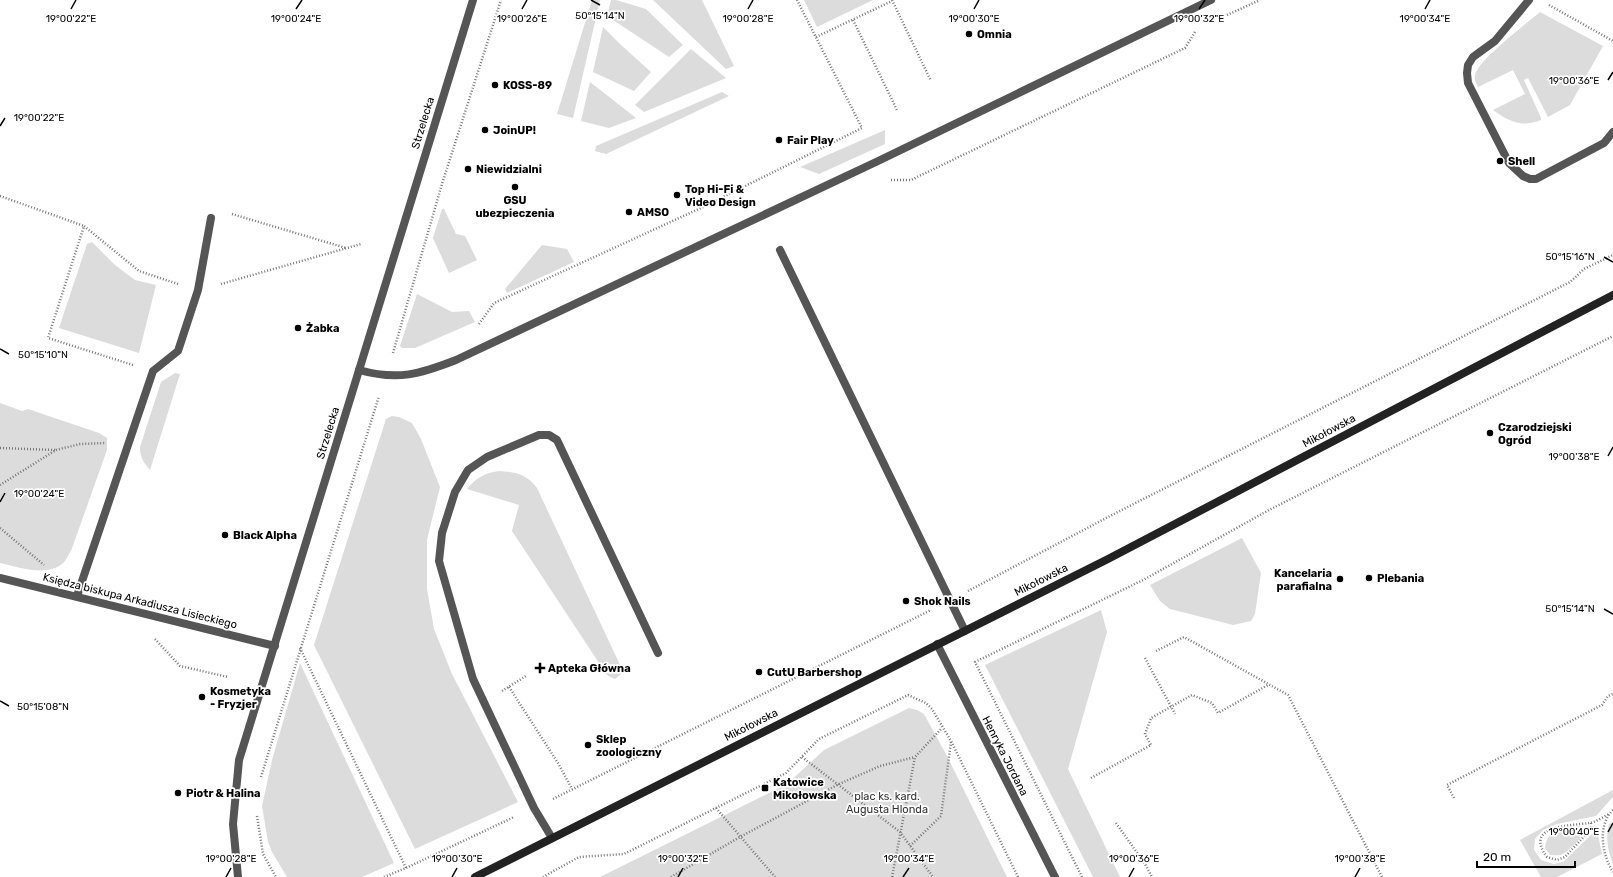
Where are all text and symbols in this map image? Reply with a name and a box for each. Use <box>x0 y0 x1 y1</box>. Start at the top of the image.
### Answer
text: 50°15'14"N <box>575 10 625 22</box>
text: 19°00'22"E <box>46 13 96 25</box>
text: 19°00'24"E <box>271 13 321 25</box>
text: 19°00'26"E <box>497 13 547 25</box>
text: 19°00'28"E <box>723 13 774 25</box>
text: 19°00'30"E <box>948 13 1000 25</box>
text: 19°00'32"E <box>1174 13 1224 25</box>
text: 19°00'34"E <box>1400 13 1450 25</box>
place label: Omnia <box>977 28 1012 41</box>
marker: Omnia <box>964 29 974 39</box>
text: 19°00'36"E <box>1549 75 1599 87</box>
place label: KOSS-89 <box>503 79 552 92</box>
marker: KOSS-89 <box>490 80 500 90</box>
street label: Strzelecka <box>409 95 437 151</box>
text: 19°00'22"E <box>14 112 64 124</box>
place label: JoinUP! <box>493 124 536 137</box>
marker: JoinUP! <box>480 125 490 135</box>
place label: Fair Play <box>787 134 834 147</box>
marker: Fair Play <box>774 135 784 145</box>
place label: Shell <box>1508 155 1535 168</box>
marker: Shell <box>1495 156 1505 166</box>
place label: Niewidzialni <box>476 163 542 176</box>
marker: Niewidzialni <box>463 164 473 174</box>
marker: GSU ubezpieczenia <box>510 182 520 192</box>
place label: Top Hi-Fi & Video Design <box>685 183 756 209</box>
marker: Top Hi-Fi & Video Design <box>672 190 682 200</box>
place label: GSU ubezpieczenia <box>476 194 554 220</box>
place label: AMSO <box>637 206 669 219</box>
marker: AMSO <box>624 207 634 217</box>
text: 50°15'16"N <box>1545 251 1595 263</box>
place label: Żabka <box>306 322 339 335</box>
marker: Żabka <box>293 323 303 333</box>
text: 50°15'10"N <box>18 349 68 361</box>
street label: Strzelecka <box>314 405 342 461</box>
street label: Mikołowska <box>1300 412 1358 450</box>
place label: Czarodziejski Ogród <box>1498 421 1572 447</box>
marker: Czarodziejski Ogród <box>1485 428 1495 438</box>
text: 19°00'38"E <box>1548 451 1600 463</box>
text: 19°00'24"E <box>14 488 64 500</box>
place label: Black Alpha <box>233 529 297 542</box>
marker: Black Alpha <box>220 530 230 540</box>
street label: Mikołowska <box>1012 561 1070 599</box>
place label: Kancelaria parafialna <box>1274 567 1332 593</box>
street label: Księdza biskupa Arkadiusza Lisieckiego <box>42 571 238 631</box>
place label: Plebania <box>1377 572 1424 585</box>
marker: Plebania <box>1364 573 1374 583</box>
marker: Kancelaria parafialna <box>1335 574 1345 584</box>
place label: Shok Nails <box>914 595 971 608</box>
marker: Shok Nails <box>901 596 911 606</box>
text: 50°15'14"N <box>1545 603 1595 615</box>
place label: Apteka Główna <box>548 662 631 675</box>
marker: Apteka Główna <box>535 663 545 673</box>
place label: CutU Barbershop <box>767 666 862 679</box>
marker: CutU Barbershop <box>754 667 764 677</box>
place label: Kosmetyka - Fryzjer <box>210 685 271 711</box>
marker: Kosmetyka - Fryzjer <box>197 692 207 702</box>
text: 50°15'08"N <box>17 701 69 713</box>
street label: Mikołowska <box>722 706 780 744</box>
street label: Henryka Jordana <box>979 714 1031 798</box>
place label: Sklep zoologiczny <box>596 733 662 759</box>
marker: Sklep zoologiczny <box>583 740 593 750</box>
place label: Katowice Mikołowska <box>773 776 836 802</box>
marker: Katowice Mikołowska <box>760 783 770 793</box>
place label: Piotr & Halina <box>186 787 261 800</box>
marker: Piotr & Halina <box>173 788 183 798</box>
park label: plac ks. kard. Augusta Hlonda <box>846 790 928 816</box>
text: 19°00'40"E <box>1549 826 1599 838</box>
scale bar <box>1477 843 1575 869</box>
text: 20 m <box>1483 850 1511 864</box>
text: 19°00'28"E <box>206 853 257 865</box>
text: 19°00'30"E <box>431 853 483 865</box>
text: 19°00'32"E <box>658 853 708 865</box>
text: 19°00'34"E <box>884 853 934 865</box>
text: 19°00'36"E <box>1109 853 1159 865</box>
text: 19°00'38"E <box>1334 853 1386 865</box>

